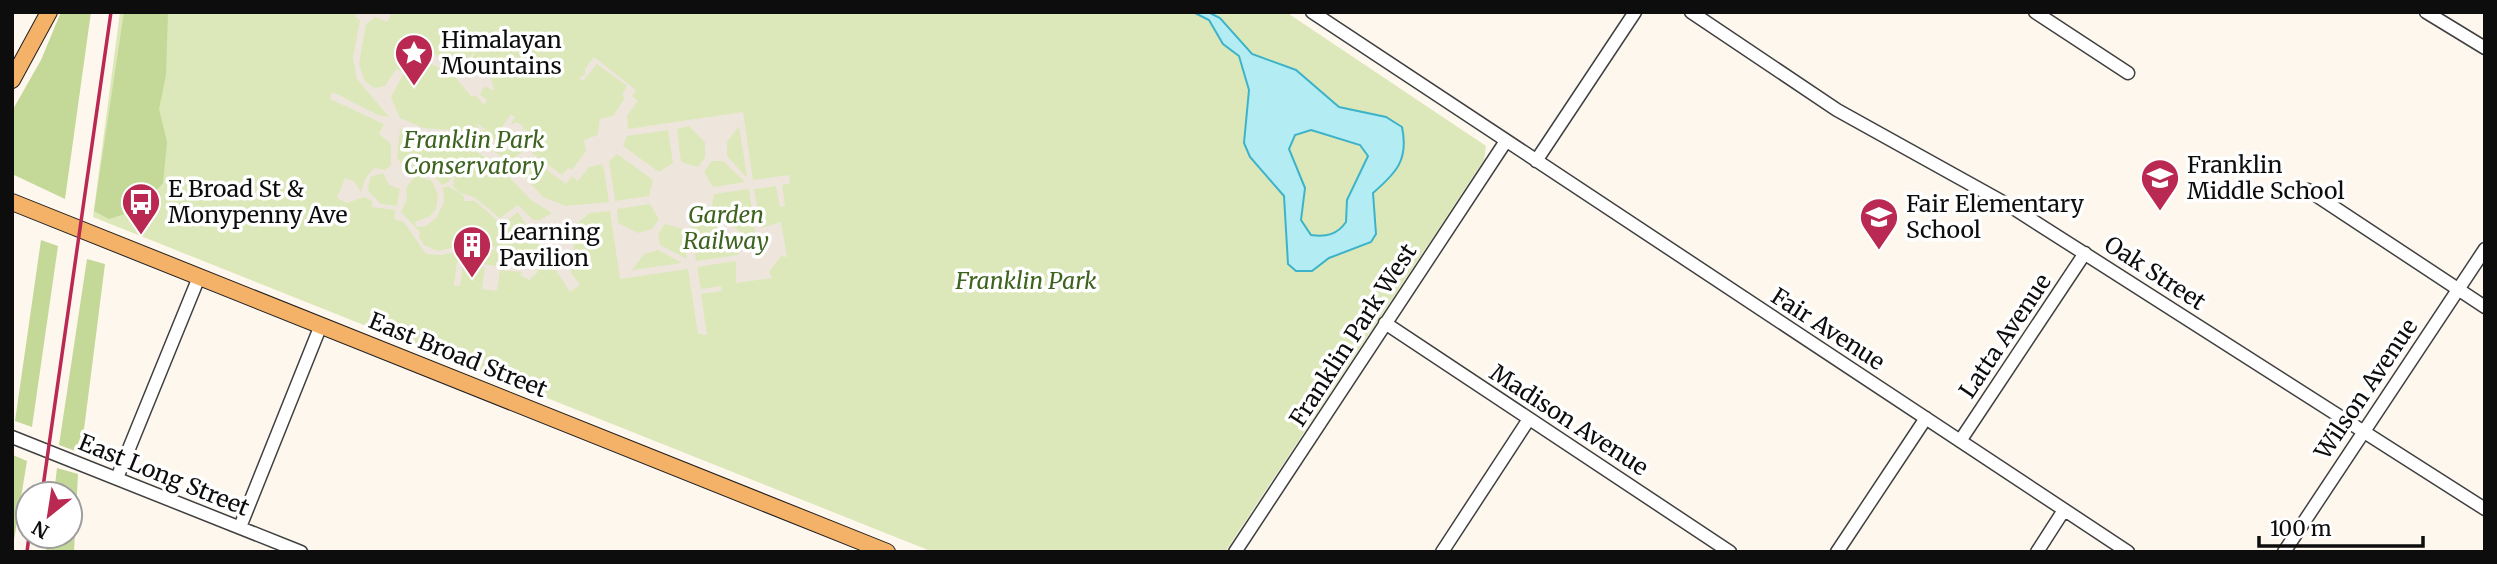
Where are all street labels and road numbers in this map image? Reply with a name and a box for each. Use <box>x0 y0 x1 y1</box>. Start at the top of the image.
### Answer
street label: Oak Street <box>2099 229 2211 316</box>
street label: Franklin Park West <box>1283 238 1422 431</box>
street label: Latta Avenue <box>1952 268 2057 403</box>
street label: Fair Avenue <box>1766 281 1890 376</box>
street label: East Broad Street <box>365 306 552 404</box>
street label: Wilson Avenue <box>2307 313 2423 465</box>
street label: Madison Avenue <box>1485 358 1654 481</box>
street label: East Long Street <box>75 427 254 522</box>

